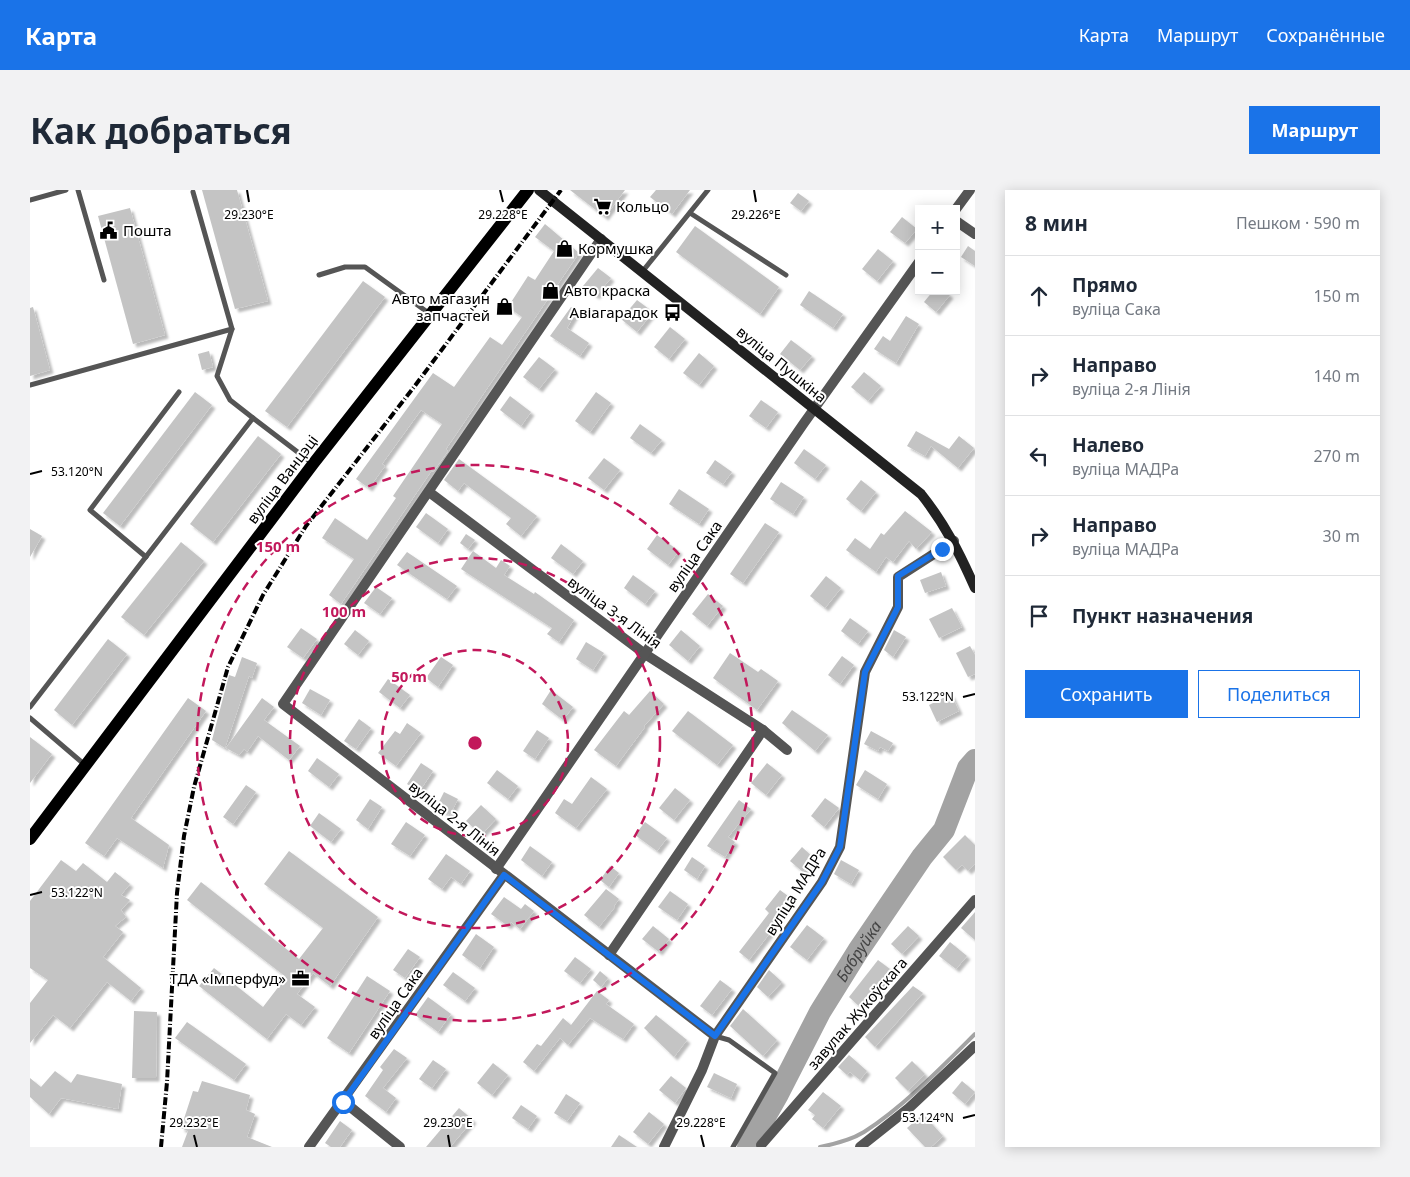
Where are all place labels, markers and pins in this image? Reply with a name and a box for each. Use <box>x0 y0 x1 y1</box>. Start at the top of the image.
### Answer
supermarket icon: Кольцо <box>592 196 612 216</box>
place label: Кольцо <box>616 196 669 216</box>
public building icon: Пошта <box>99 220 119 240</box>
place label: Пошта <box>123 220 172 240</box>
shop icon: Кормушка <box>554 238 574 258</box>
place label: Кормушка <box>578 238 654 258</box>
shop icon: Авто краска <box>540 280 560 300</box>
place label: Авто краска <box>564 280 650 300</box>
place label: Авто магазин запчастей <box>392 288 490 325</box>
shop icon: Авто магазин запчастей <box>494 297 514 317</box>
place label: Авіагарадок <box>569 302 658 322</box>
bus stop icon: Авіагарадок <box>662 302 682 322</box>
centre of rings <box>466 734 484 752</box>
place label: ТДА «Імперфуд» <box>170 968 286 988</box>
office icon: ТДА «Імперфуд» <box>290 968 310 988</box>

